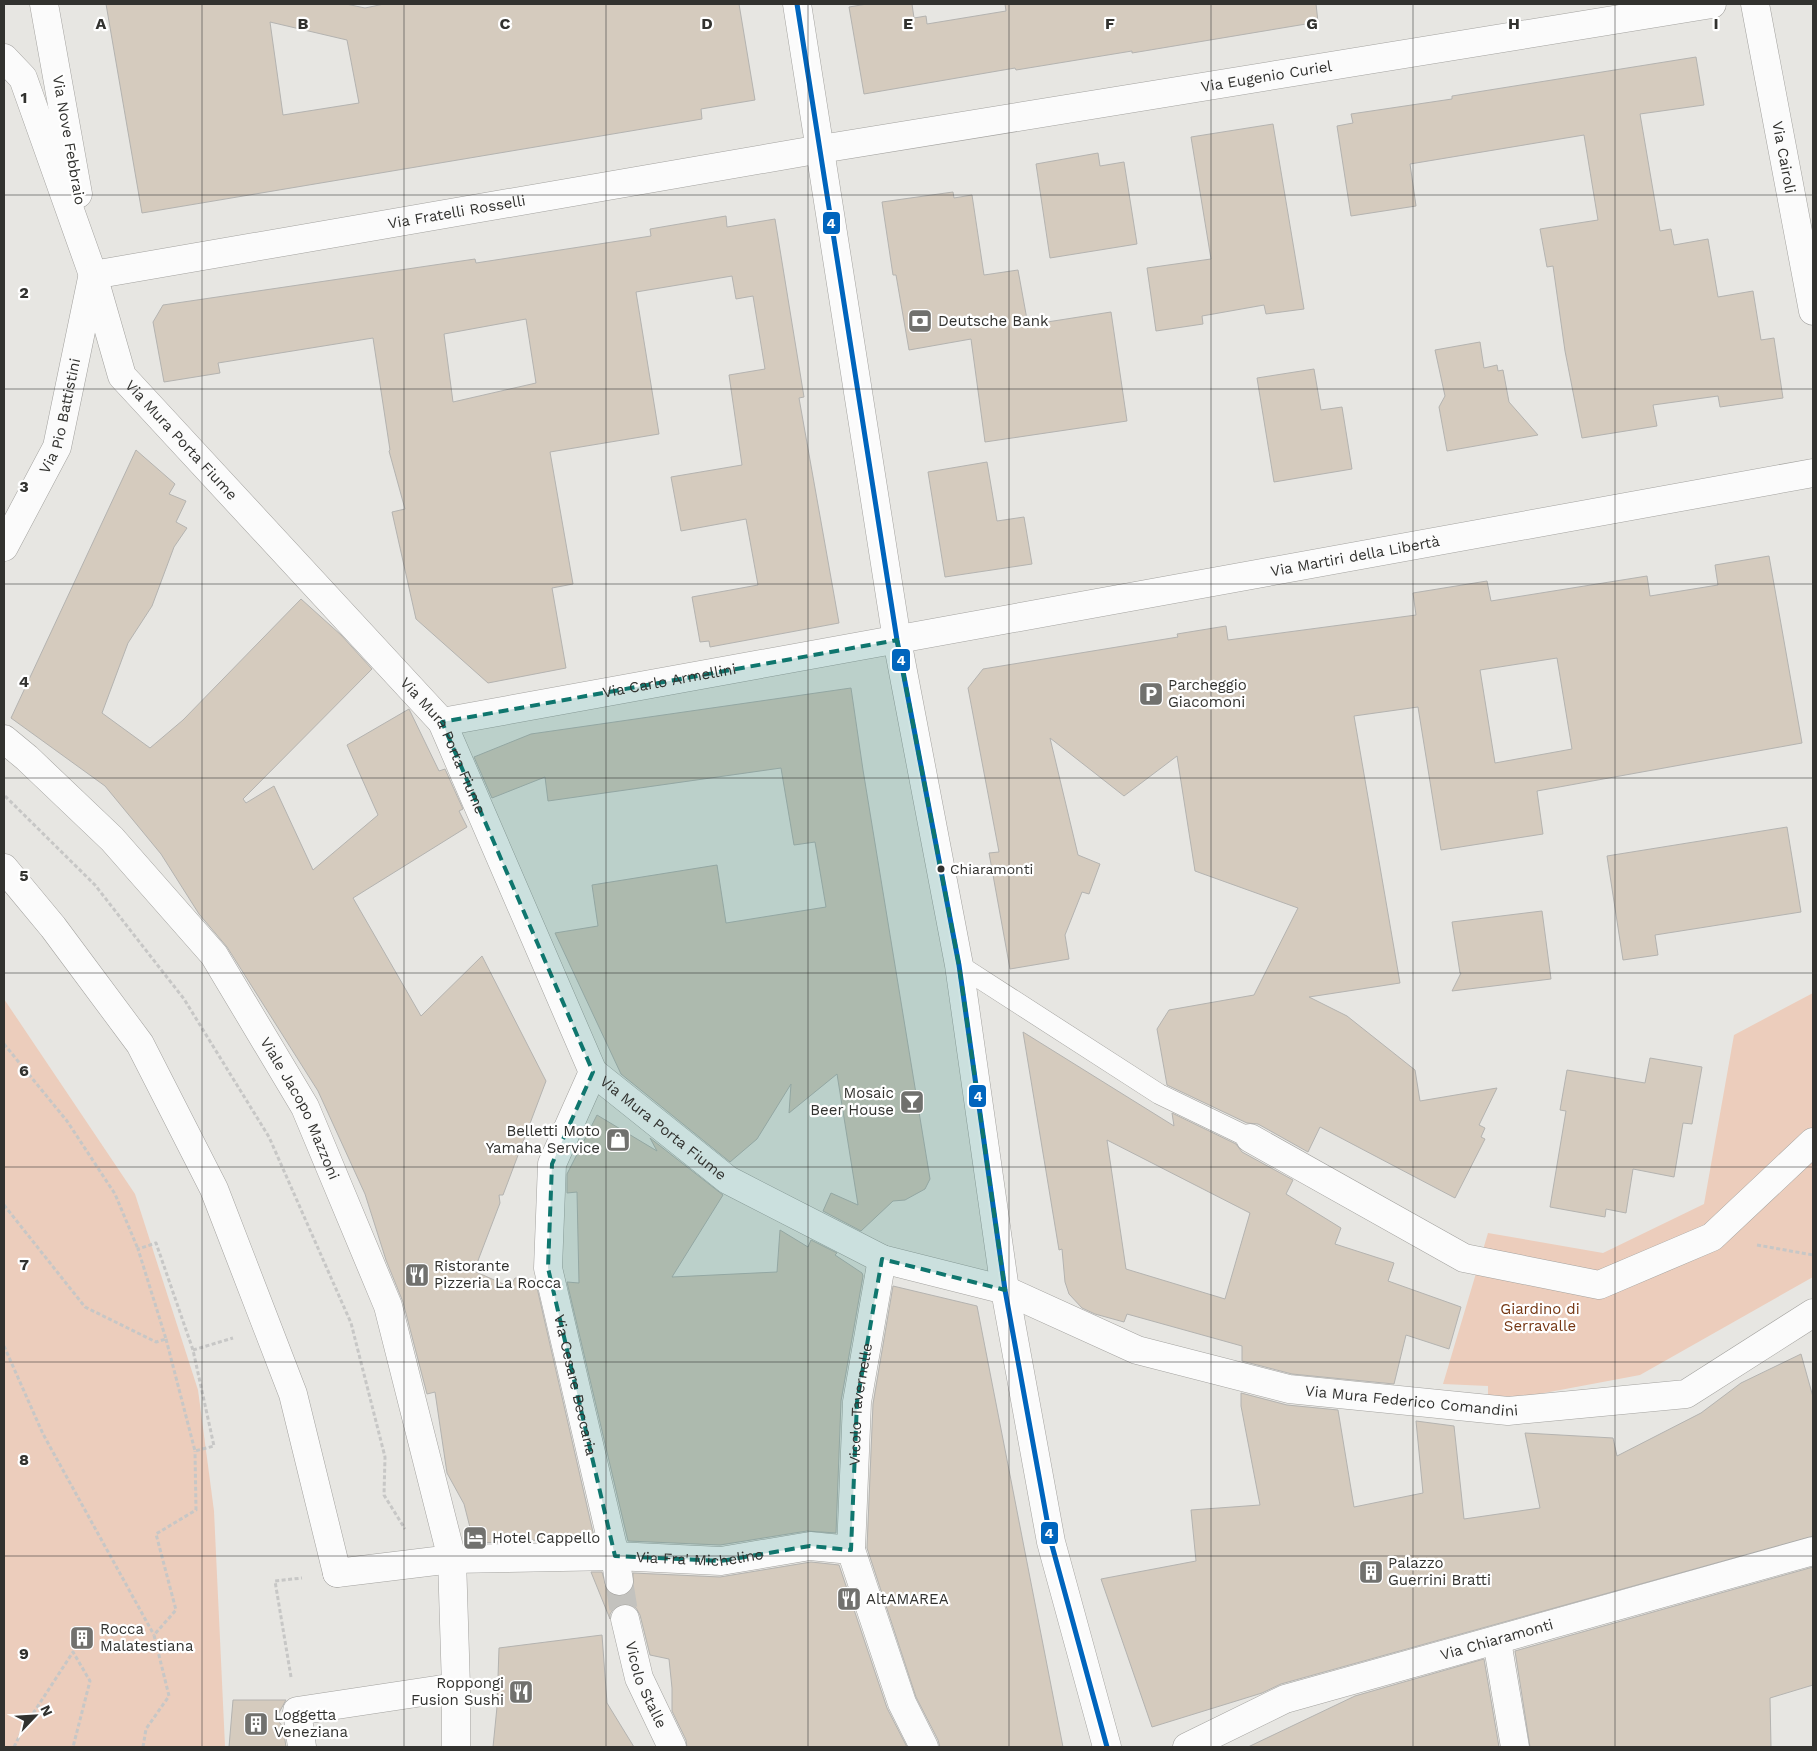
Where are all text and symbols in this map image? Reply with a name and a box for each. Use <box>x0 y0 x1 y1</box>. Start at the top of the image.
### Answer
text: A <box>96 14 107 33</box>
text: B <box>298 14 309 33</box>
text: C <box>500 14 511 33</box>
text: D <box>701 14 713 33</box>
text: E <box>903 14 913 33</box>
text: F <box>1105 14 1115 33</box>
text: G <box>1306 14 1318 33</box>
text: H <box>1508 14 1520 33</box>
text: I <box>1713 14 1719 33</box>
street label: Via Eugenio Curiel <box>1199 57 1334 96</box>
street label: Via Nove Febbraio <box>49 74 89 206</box>
text: 1 <box>21 88 27 107</box>
street label: Via Cairoli <box>1768 120 1800 195</box>
street label: Via Fratelli Rosselli <box>386 191 527 233</box>
line badge: 4 <box>822 211 841 235</box>
text: 4 <box>826 215 836 231</box>
text: 2 <box>19 283 29 302</box>
bank icon: Deutsche Bank <box>907 308 933 334</box>
place label: Deutsche Bank <box>938 312 1049 330</box>
street label: Via Pio Battistini <box>36 357 84 477</box>
street label: Via Mura Porta Fiume <box>121 376 241 504</box>
text: 3 <box>19 477 29 496</box>
street label: Via Martiri della Libertà <box>1269 532 1442 580</box>
line badge: 4 <box>891 648 911 672</box>
text: 4 <box>896 652 906 668</box>
street label: Via Carlo Armellini <box>601 660 738 702</box>
text: 4 <box>19 672 29 691</box>
street label: Via Mura Porta Fiume <box>396 674 490 817</box>
place label: Parcheggio Giacomoni <box>1168 676 1247 711</box>
parking icon: Parcheggio Giacomoni <box>1138 681 1164 707</box>
place label: Chiaramonti <box>950 861 1033 877</box>
marker: Chiaramonti <box>936 864 946 874</box>
text: 5 <box>19 866 29 885</box>
street label: Viale Jacopo Mazzoni <box>256 1034 343 1182</box>
text: 6 <box>19 1061 29 1080</box>
street label: Via Mura Porta Fiume <box>596 1072 730 1184</box>
place label: Mosaic Beer House <box>810 1084 894 1119</box>
line badge: 4 <box>968 1084 987 1108</box>
text: 4 <box>973 1088 983 1104</box>
bar icon: Mosaic Beer House <box>899 1089 925 1115</box>
place label: Belletti Moto Yamaha Service <box>486 1122 600 1157</box>
shop icon: Belletti Moto Yamaha Service <box>605 1127 631 1153</box>
text: 7 <box>19 1255 29 1274</box>
place label: Ristorante Pizzeria La Rocca <box>434 1257 562 1292</box>
restaurant icon: Ristorante Pizzeria La Rocca <box>404 1262 430 1288</box>
park label: Giardino di Serravalle <box>1500 1300 1580 1335</box>
street label: Via Cesare Beccaria <box>550 1313 600 1458</box>
street label: Vicolo Tavernelle <box>845 1342 876 1466</box>
street label: Via Mura Federico Comandini <box>1304 1382 1519 1420</box>
text: 8 <box>19 1450 29 1469</box>
line badge: 4 <box>1040 1521 1059 1545</box>
hotel icon: Hotel Cappello <box>462 1525 488 1551</box>
text: 4 <box>1044 1525 1054 1541</box>
place label: Hotel Cappello <box>492 1529 600 1547</box>
street label: Via Fra' Michelino <box>636 1545 765 1570</box>
place label: Palazzo Guerrini Bratti <box>1388 1554 1491 1589</box>
building icon: Palazzo Guerrini Bratti <box>1358 1559 1384 1585</box>
restaurant icon: AltAMAREA <box>836 1586 862 1612</box>
place label: AltAMAREA <box>866 1590 949 1608</box>
street label: Via Chiaramonti <box>1438 1615 1555 1664</box>
place label: Rocca Malatestiana <box>100 1620 194 1655</box>
building icon: Rocca Malatestiana <box>69 1625 95 1651</box>
street label: Vicolo Stalle <box>622 1639 671 1731</box>
text: 9 <box>19 1644 29 1663</box>
place label: Roppongi Fusion Sushi <box>411 1674 504 1709</box>
restaurant icon: Roppongi Fusion Sushi <box>508 1679 534 1705</box>
north arrow <box>10 1691 60 1741</box>
text: N <box>37 1702 56 1719</box>
place label: Loggetta Veneziana <box>274 1706 348 1741</box>
building icon: Loggetta Veneziana <box>243 1711 269 1737</box>

